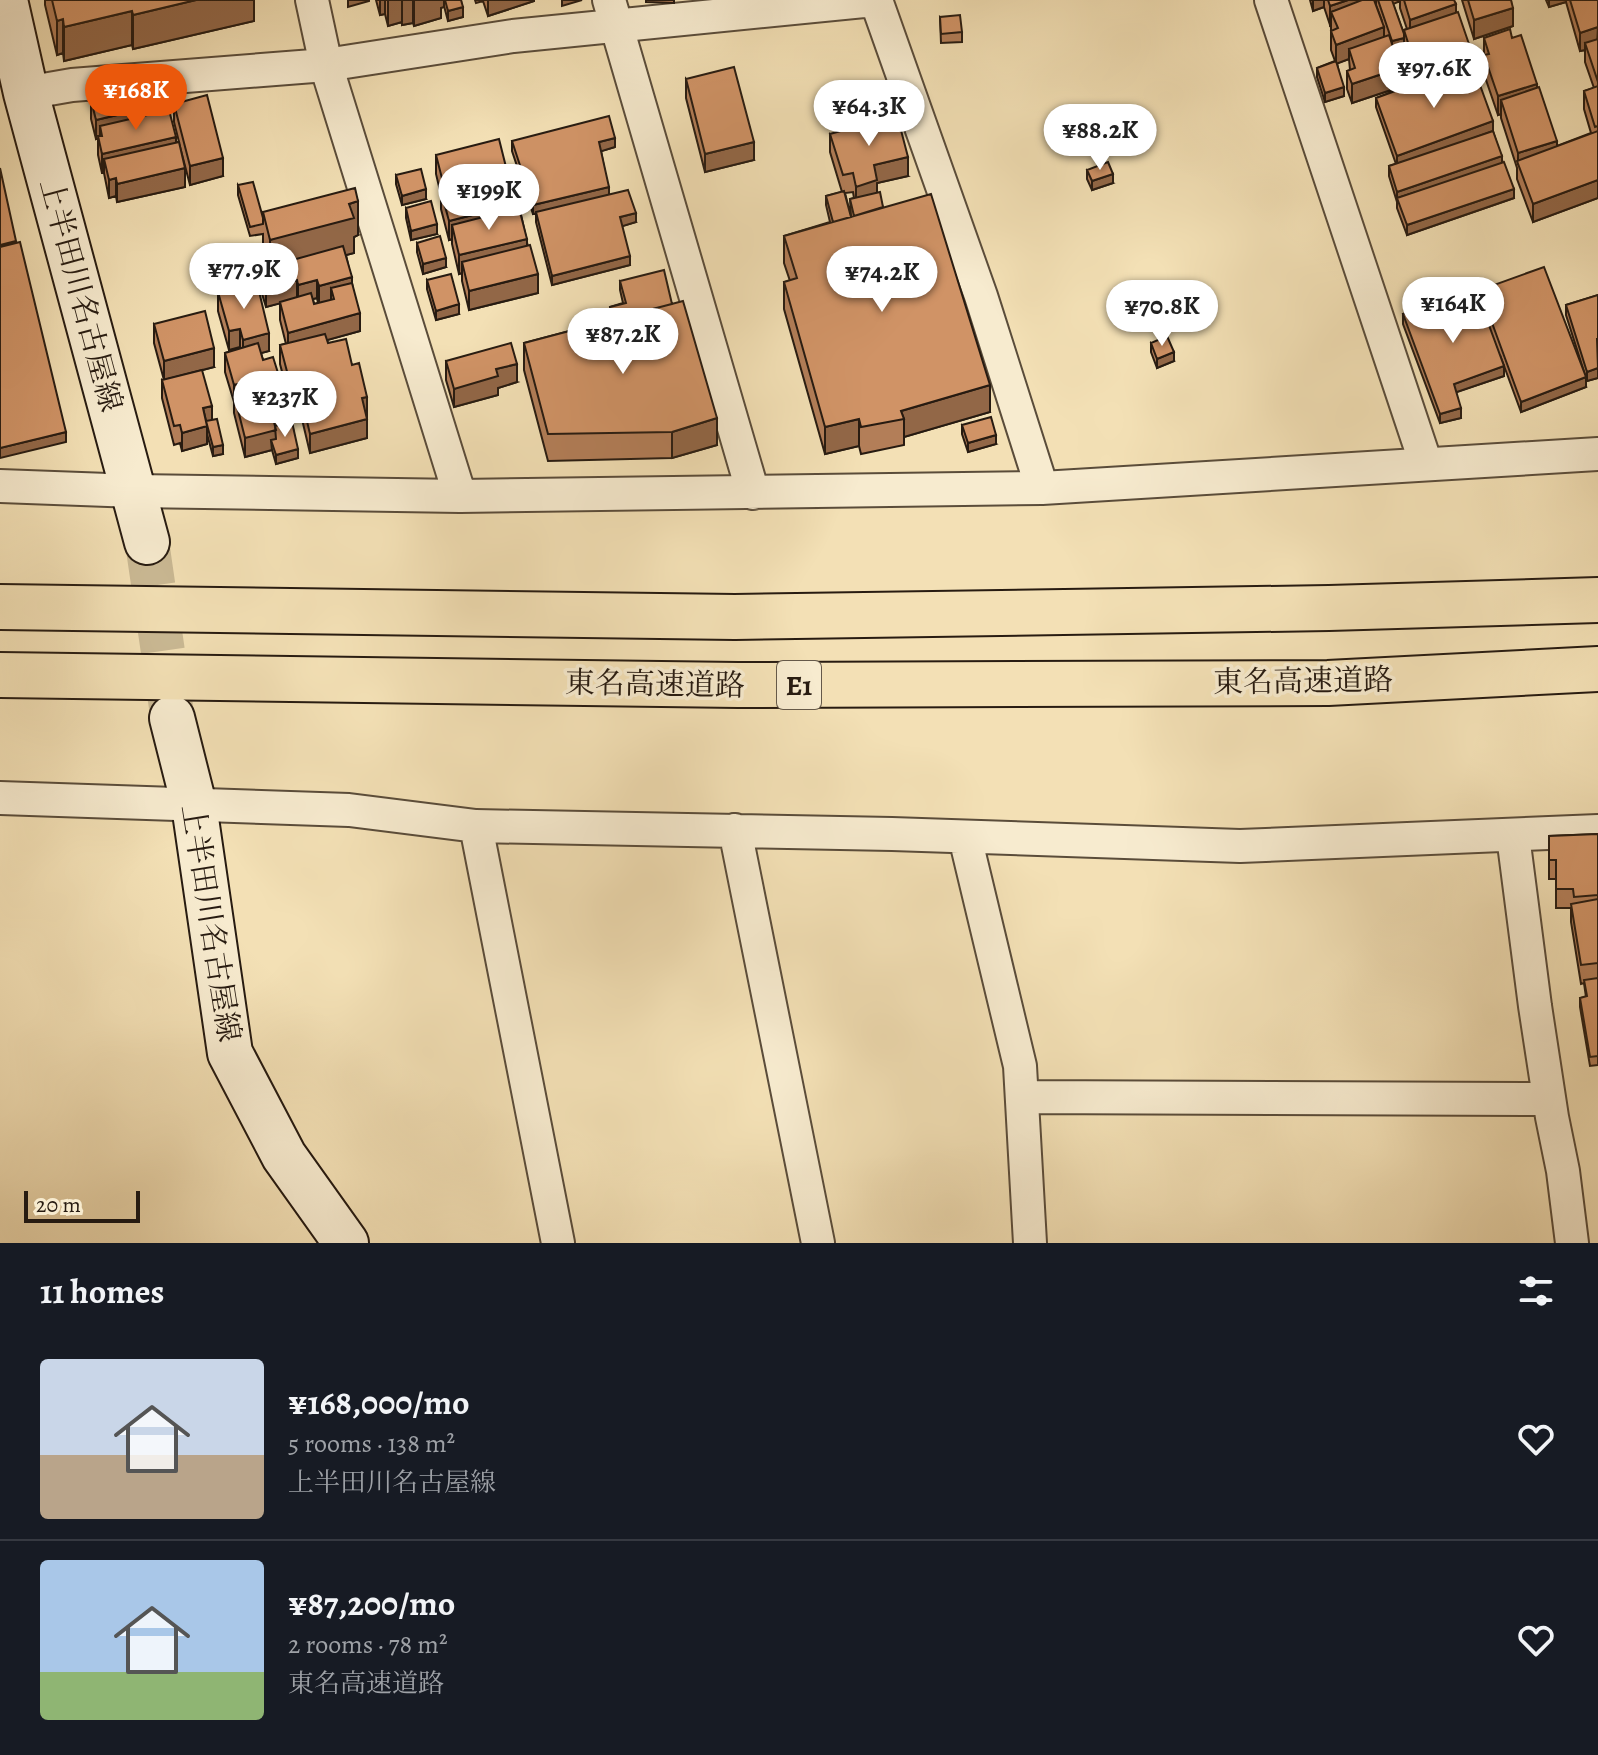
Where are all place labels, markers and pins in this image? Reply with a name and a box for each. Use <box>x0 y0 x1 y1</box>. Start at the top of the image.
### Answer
pin: ¥97.6K <box>1369 42 1499 110</box>
pin: ¥168K <box>80 64 192 132</box>
pin: ¥64.3K <box>804 80 934 148</box>
pin: ¥88.2K <box>1035 104 1165 172</box>
pin: ¥199K <box>433 164 545 232</box>
pin: ¥77.9K <box>179 243 309 311</box>
pin: ¥74.2K <box>817 246 947 314</box>
pin: ¥164K <box>1397 277 1509 345</box>
pin: ¥70.8K <box>1097 280 1227 348</box>
pin: ¥87.2K <box>558 308 688 376</box>
pin: ¥237K <box>229 371 341 439</box>

